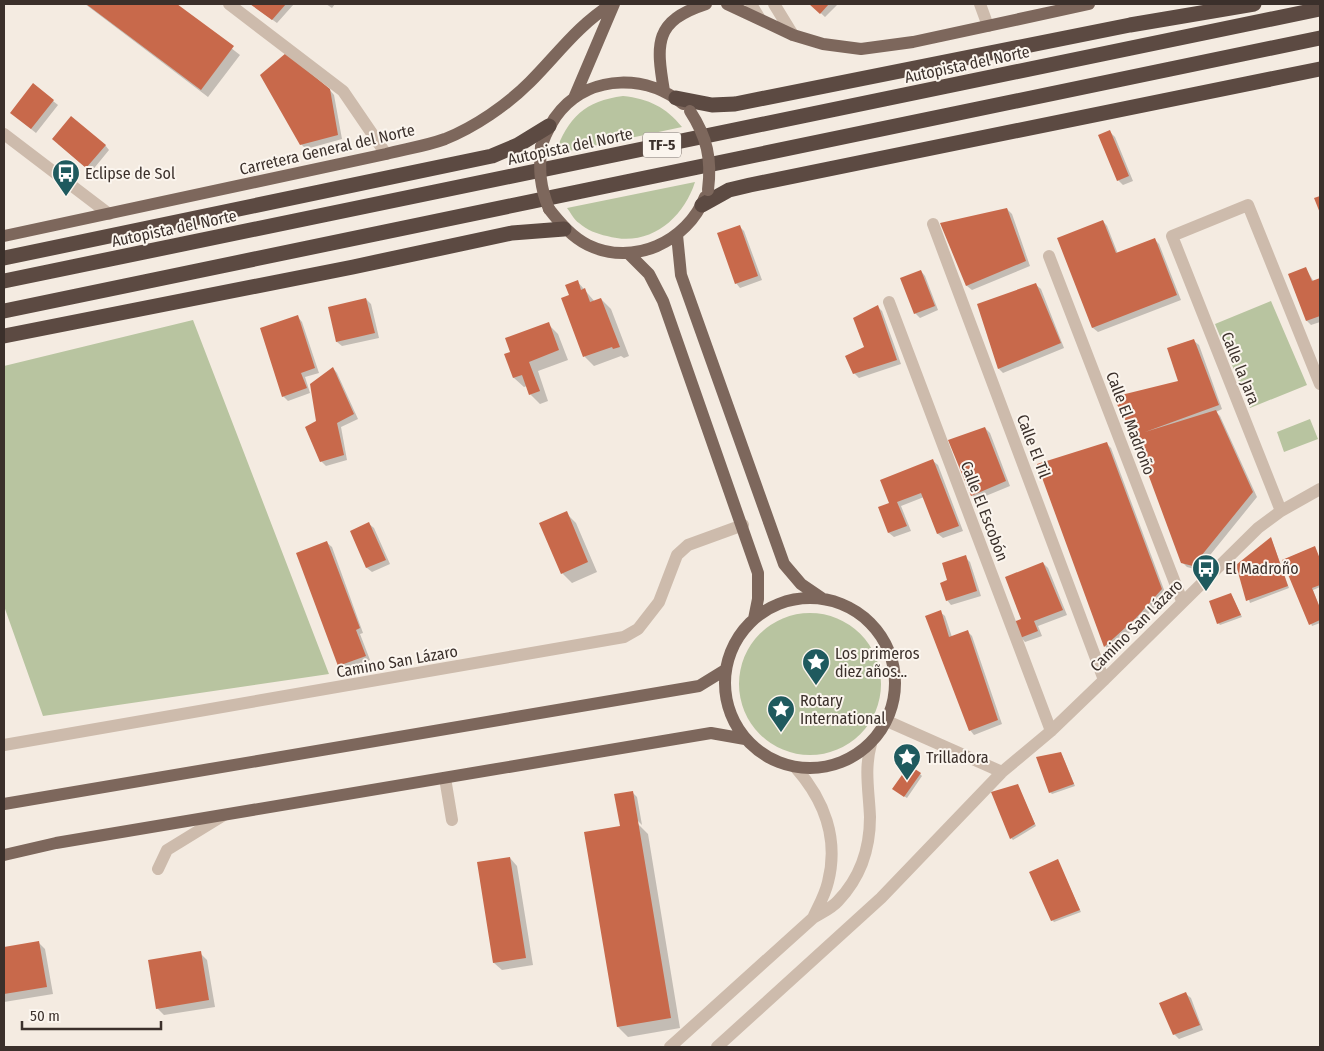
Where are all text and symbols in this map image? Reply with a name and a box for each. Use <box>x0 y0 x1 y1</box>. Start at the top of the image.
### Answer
street label: Autopista del Norte <box>903 42 1031 87</box>
street label: Carretera General del Norte <box>238 120 417 179</box>
street label: Autopista del Norte <box>506 124 634 169</box>
road number: TF-5 <box>643 132 681 158</box>
bus stop icon: Eclipse de Sol <box>51 158 81 197</box>
place label: Eclipse de Sol <box>85 164 175 183</box>
street label: Autopista del Norte <box>110 206 238 251</box>
street label: Calle la Jara <box>1217 329 1264 407</box>
street label: Calle El Madroño <box>1102 369 1159 478</box>
street label: Calle El Til <box>1013 412 1054 481</box>
street label: Calle El Escobón <box>957 458 1012 564</box>
bus stop icon: El Madroño <box>1191 553 1221 592</box>
place label: El Madroño <box>1225 559 1299 578</box>
street label: Camino San Lázaro <box>1086 575 1187 676</box>
street label: Camino San Lázaro <box>335 641 459 682</box>
place label: Los primeros diez años... <box>835 644 920 681</box>
place icon: Los primeros diez años... <box>801 647 831 686</box>
place label: Rotary International <box>800 691 885 728</box>
place icon: Rotary International <box>766 694 796 733</box>
place icon: Trilladora <box>892 742 922 781</box>
place label: Trilladora <box>926 748 989 767</box>
scale bar <box>22 998 161 1030</box>
text: 50 m <box>30 1007 60 1025</box>

